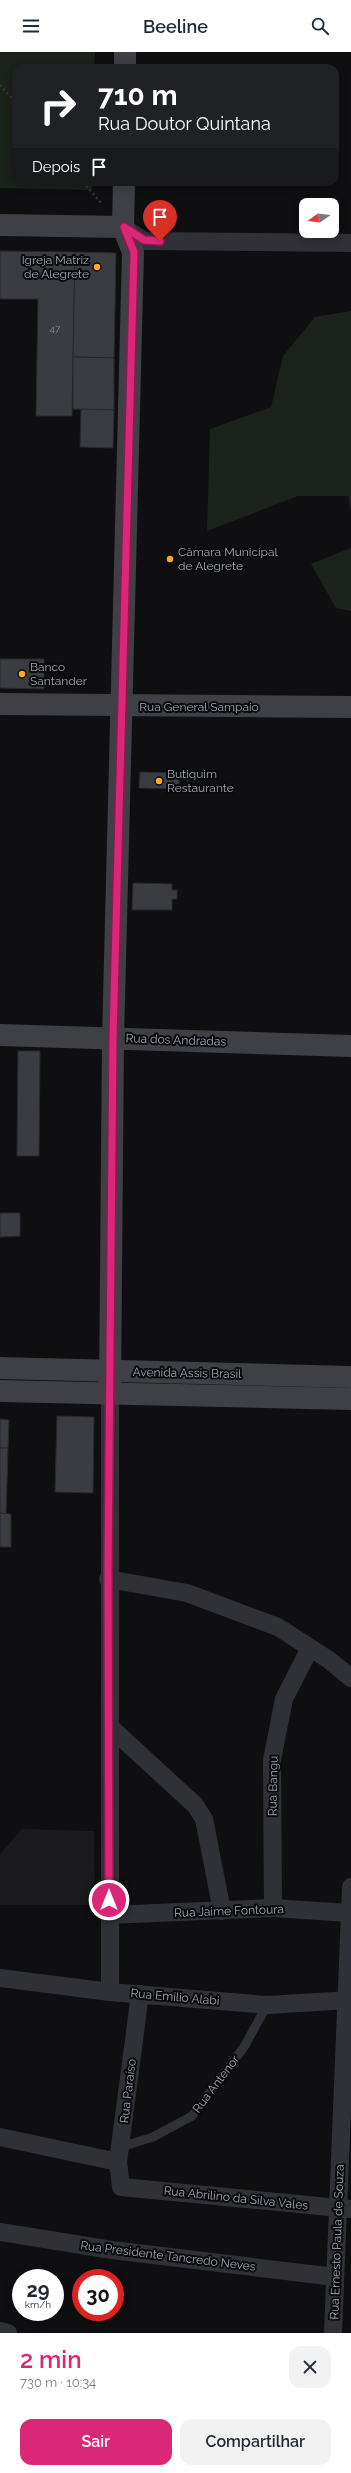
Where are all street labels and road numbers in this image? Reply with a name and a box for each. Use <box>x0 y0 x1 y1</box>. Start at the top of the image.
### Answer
street label: Rua General Sampaio <box>139 700 259 714</box>
street label: Rua dos Andradas <box>125 1031 227 1049</box>
street label: Avenida Assis Brasil <box>133 1365 242 1381</box>
street label: Rua Bangu <box>265 1756 281 1816</box>
street label: Rua Jaime Fontoura <box>174 1902 284 1920</box>
street label: Rua Emilio Alabi <box>130 1986 220 2008</box>
street label: Rua Antenor <box>190 2052 243 2116</box>
street label: Rua Paraíso <box>117 2058 139 2124</box>
street label: Rua Ernesto Paula de Souza <box>327 2164 347 2320</box>
street label: Rua Abrilino da Silva Vales <box>163 2183 309 2213</box>
street label: Rua Presidente Tancredo Neves <box>80 2238 257 2274</box>

